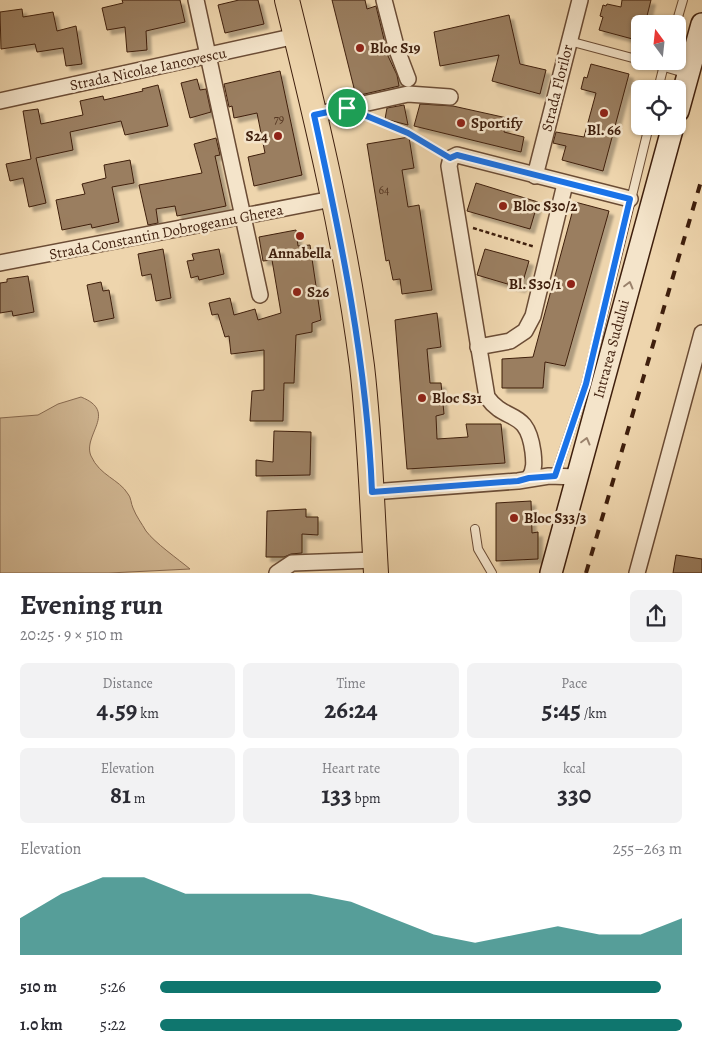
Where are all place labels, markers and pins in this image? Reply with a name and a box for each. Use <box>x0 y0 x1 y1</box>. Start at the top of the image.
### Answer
place label: Bloc S19 <box>370 38 421 58</box>
marker: Bloc S19 <box>354 42 366 54</box>
pin <box>326 87 368 129</box>
marker: Bl. 66 <box>598 107 610 119</box>
place label: Sportify <box>471 113 524 133</box>
marker: Sportify <box>455 117 467 129</box>
place label: Bl. 66 <box>587 120 621 140</box>
place label: S24 <box>246 126 268 146</box>
marker: S24 <box>272 130 284 142</box>
place label: Bloc S30/2 <box>513 196 578 216</box>
marker: Bloc S30/2 <box>497 200 509 212</box>
marker: Annabella <box>294 230 306 242</box>
place label: Annabella <box>268 243 332 263</box>
place label: Bl. S30/1 <box>509 274 562 294</box>
marker: Bl. S30/1 <box>565 278 577 290</box>
place label: S26 <box>307 282 329 302</box>
marker: S26 <box>291 286 303 298</box>
place label: Bloc S31 <box>432 388 483 408</box>
marker: Bloc S31 <box>416 392 428 404</box>
place label: Bloc S33/3 <box>524 508 587 528</box>
marker: Bloc S33/3 <box>508 512 520 524</box>

